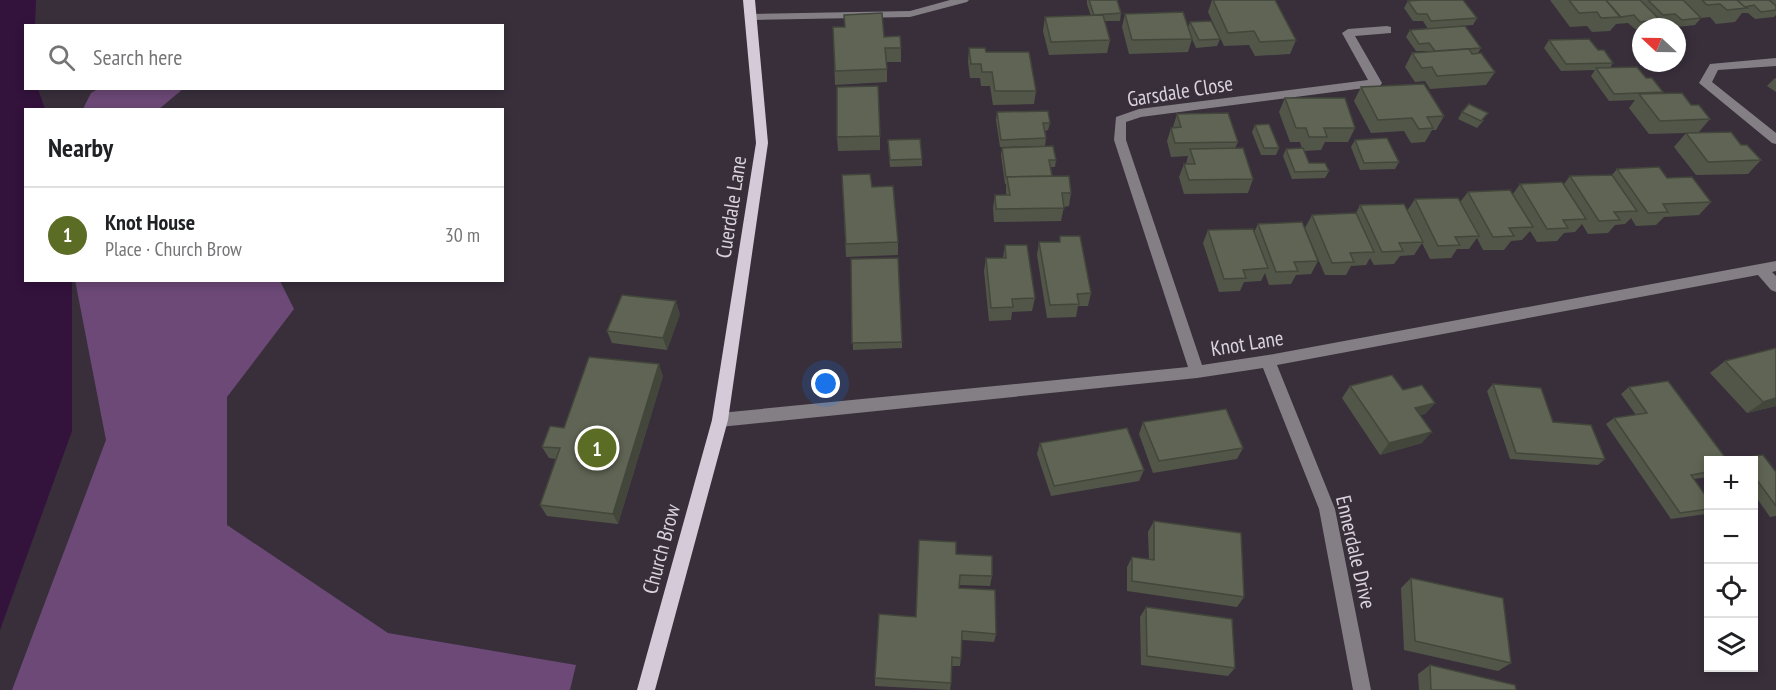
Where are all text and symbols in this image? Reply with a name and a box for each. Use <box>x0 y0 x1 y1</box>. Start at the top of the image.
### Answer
north arrow <box>1632 18 1686 72</box>
search box <box>24 24 504 90</box>
icon: search <box>45 41 78 74</box>
text: Search here <box>93 43 182 71</box>
street label: Garsdale Close <box>1125 69 1235 113</box>
text: Nearby <box>48 131 113 164</box>
street label: Cuerdale Lane <box>710 154 752 260</box>
text: Knot House <box>105 208 195 236</box>
text: 1 <box>63 222 72 248</box>
text: 30 m <box>445 222 480 248</box>
text: Place · Church Brow <box>105 236 242 262</box>
street label: Knot Lane <box>1209 324 1285 362</box>
your location <box>811 369 840 398</box>
pin: 1 <box>578 426 616 470</box>
map controls <box>1704 456 1758 672</box>
button: + <box>1704 456 1758 510</box>
street label: Ennerdale Drive <box>1330 493 1382 611</box>
street label: Church Brow <box>636 501 686 597</box>
button: − <box>1704 510 1758 564</box>
button: locate <box>1704 564 1758 618</box>
button: layers <box>1704 618 1758 672</box>

